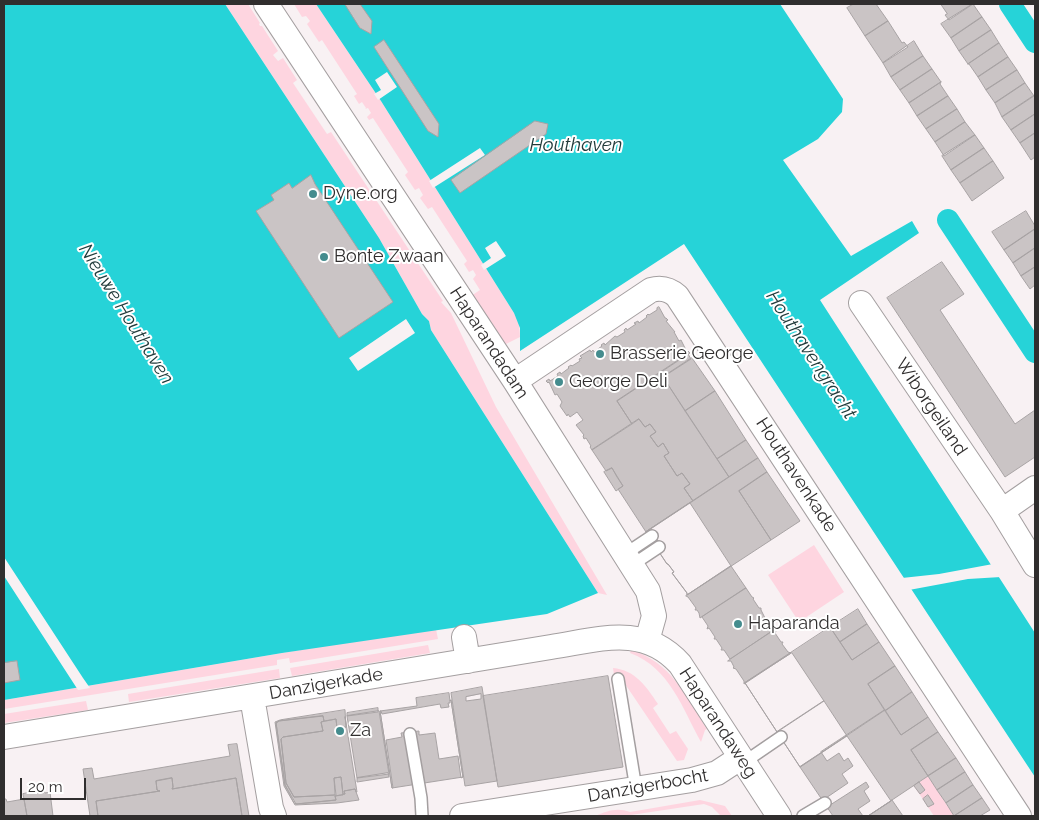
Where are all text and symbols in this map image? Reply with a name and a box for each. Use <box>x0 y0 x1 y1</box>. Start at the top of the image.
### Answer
water label: Houthaven <box>530 134 622 156</box>
place label: Dyne.org <box>323 183 398 205</box>
marker: Dyne.org <box>307 188 319 200</box>
water label: Nieuwe Houthaven <box>74 240 178 388</box>
place label: Bonte Zwaan <box>334 246 444 268</box>
marker: Bonte Zwaan <box>318 251 330 263</box>
street label: Haparandadam <box>445 283 533 403</box>
water label: Houthavengracht <box>761 287 861 423</box>
place label: Brasserie George <box>610 343 753 365</box>
marker: Brasserie George <box>594 348 606 360</box>
street label: Wiborgeiland <box>891 354 971 460</box>
place label: George Deli <box>569 371 668 393</box>
marker: George Deli <box>553 376 565 388</box>
street label: Houthavenkade <box>751 414 841 536</box>
place label: Haparanda <box>748 613 840 635</box>
marker: Haparanda <box>732 618 744 630</box>
street label: Danzigerkade <box>268 663 384 705</box>
street label: Haparandaweg <box>674 664 762 782</box>
place label: Za <box>350 720 371 742</box>
marker: Za <box>334 725 346 737</box>
street label: Danzigerbocht <box>586 765 710 807</box>
scale bar <box>22 768 89 800</box>
text: 20 m <box>28 778 63 796</box>

